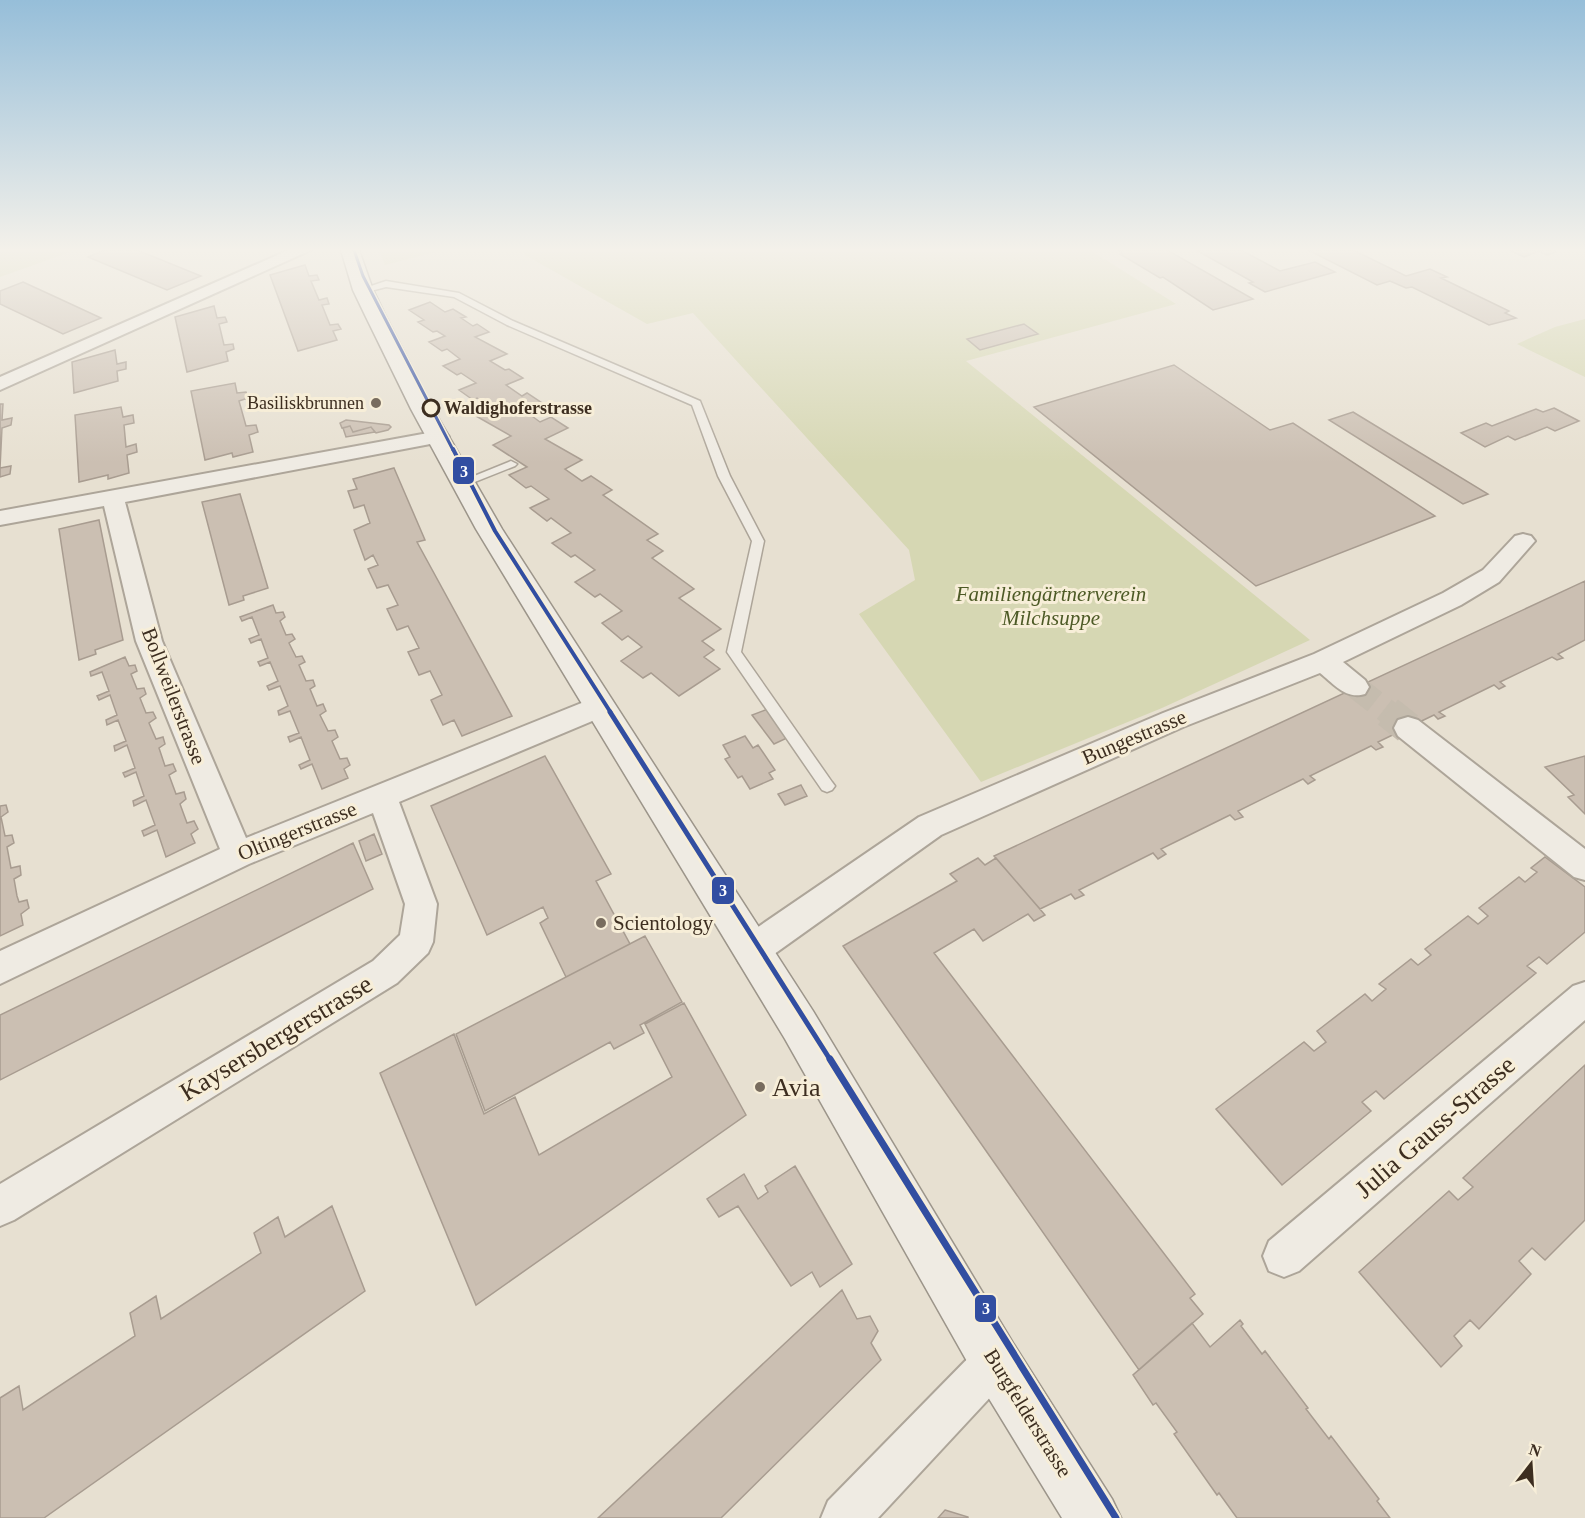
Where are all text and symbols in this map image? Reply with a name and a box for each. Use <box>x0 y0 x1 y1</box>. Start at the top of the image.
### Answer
place label: Basiliskbrunnen <box>247 393 364 413</box>
marker: Basiliskbrunnen <box>369 396 383 410</box>
place label: Waldighoferstrasse <box>444 398 592 418</box>
marker: Waldighoferstrasse <box>422 399 440 417</box>
line badge: 3 <box>452 456 475 485</box>
text: 3 <box>460 463 468 480</box>
park label: Familiengärtnerverein Milchsuppe <box>955 582 1146 630</box>
street label: Bollweilerstrasse <box>137 624 211 768</box>
street label: Bungestrasse <box>1078 704 1190 770</box>
street label: Oltingerstrasse <box>234 796 360 866</box>
line badge: 3 <box>711 876 735 905</box>
text: 3 <box>719 882 727 899</box>
place label: Scientology <box>613 911 714 935</box>
marker: Scientology <box>594 916 608 930</box>
street label: Kaysersbergerstrasse <box>175 969 377 1107</box>
street label: Julia Gauss-Strasse <box>1349 1050 1521 1204</box>
place label: Avia <box>772 1073 821 1102</box>
marker: Avia <box>753 1080 767 1094</box>
line badge: 3 <box>974 1294 997 1323</box>
text: 3 <box>982 1300 990 1317</box>
street label: Burgfelderstrasse <box>979 1344 1077 1482</box>
north arrow <box>1501 1434 1561 1494</box>
text: N <box>1527 1440 1544 1460</box>

